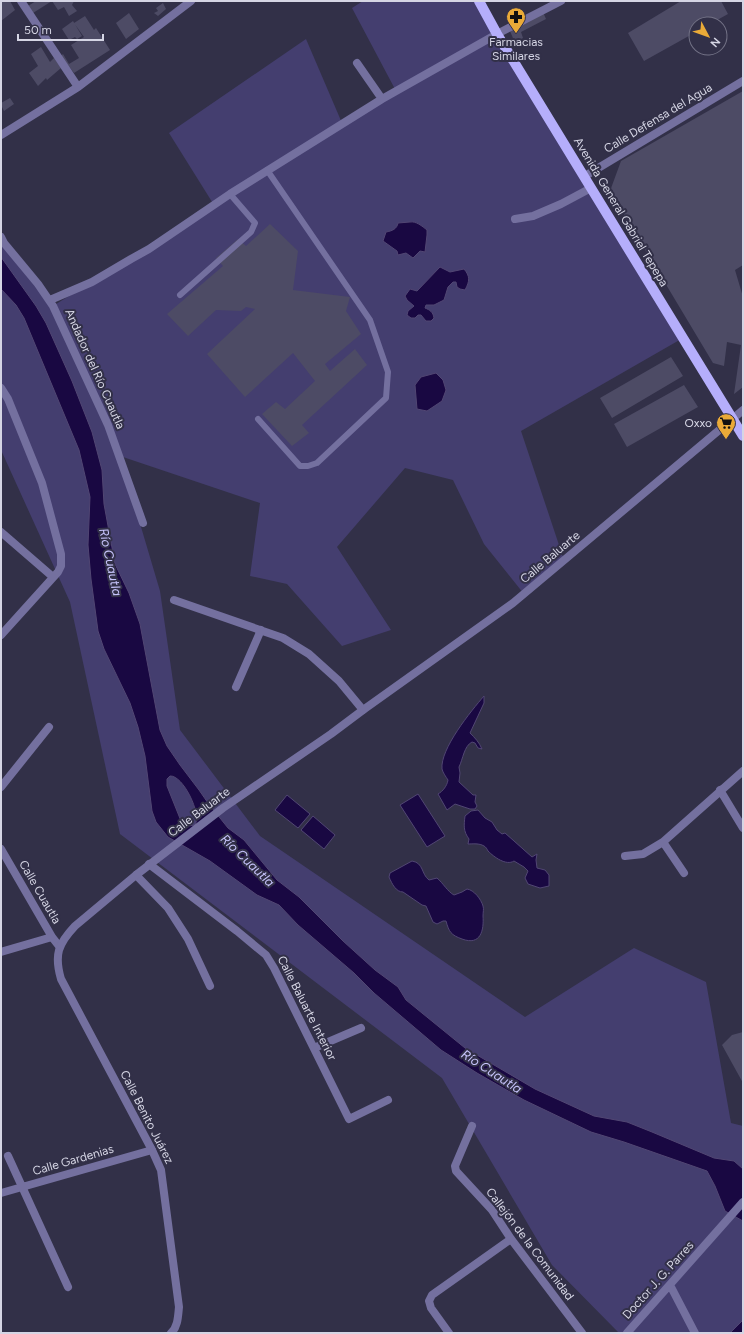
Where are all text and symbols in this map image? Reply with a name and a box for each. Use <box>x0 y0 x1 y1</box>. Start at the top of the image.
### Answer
pharmacy icon: Farmacias Similares <box>505 6 527 34</box>
scale bar <box>18 16 103 42</box>
north arrow <box>688 16 728 56</box>
text: 50 m <box>24 23 52 37</box>
place label: Farmacias Similares <box>489 35 543 63</box>
text: N <box>707 35 723 50</box>
street label: Calle Defensa del Agua <box>601 80 715 156</box>
street label: Avenida General Gabriel Tepepa <box>571 135 671 289</box>
street label: Andador del Río Cuautla <box>62 307 128 431</box>
supermarket icon: Oxxo <box>715 412 737 440</box>
place label: Oxxo <box>684 416 712 430</box>
water label: Río Cuautla <box>96 527 125 598</box>
street label: Calle Baluarte <box>517 528 583 586</box>
street label: Calle Baluarte <box>165 784 233 840</box>
water label: Río Cuautla <box>218 831 278 890</box>
street label: Calle Cuautla <box>16 858 64 926</box>
street label: Calle Baluarte Interior <box>275 953 339 1063</box>
water label: Río Cuautla <box>459 1046 525 1097</box>
street label: Calle Benito Juárez <box>117 1068 177 1166</box>
street label: Calle Gardenias <box>31 1142 116 1178</box>
street label: Callejón de la Comunidad <box>483 1185 577 1303</box>
street label: Doctor J. G. Parres <box>619 1238 697 1322</box>

